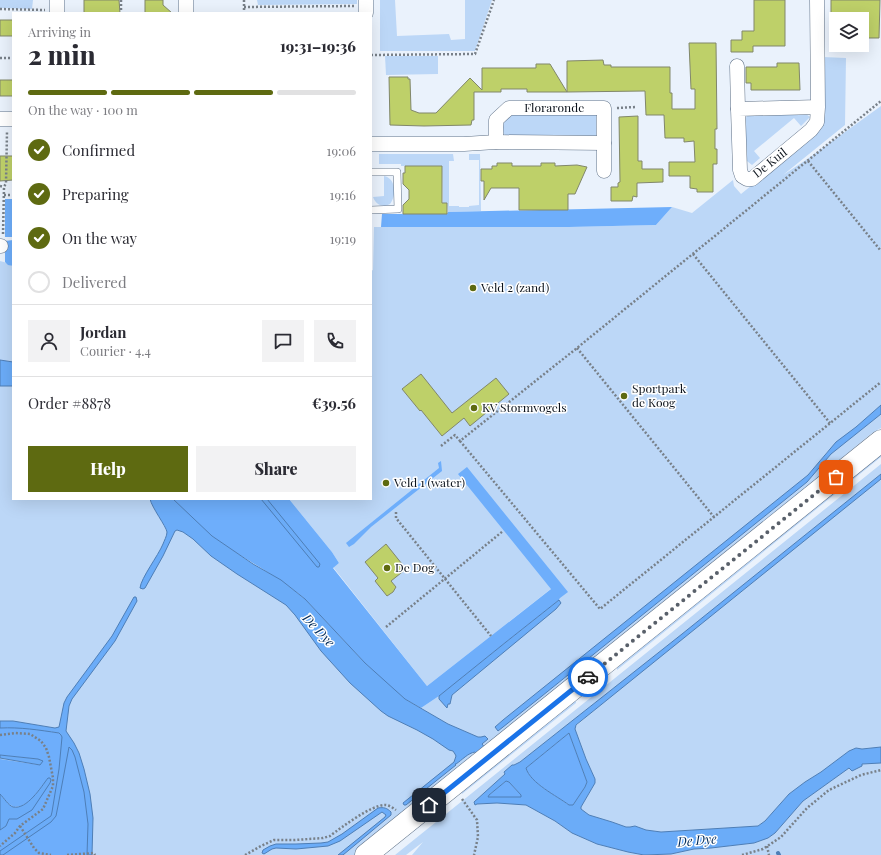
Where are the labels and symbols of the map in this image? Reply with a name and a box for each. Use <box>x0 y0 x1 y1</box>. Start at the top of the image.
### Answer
street label: Floraronde <box>524 99 584 115</box>
street label: De Kuil <box>749 143 790 181</box>
place label: Veld 2 (zand) <box>480 279 549 295</box>
marker: Veld 2 (zand) <box>468 283 478 293</box>
place label: Sportpark de Koog <box>632 380 687 410</box>
marker: Sportpark de Koog <box>619 391 629 401</box>
place label: KV Stormvogels <box>482 399 567 415</box>
marker: KV Stormvogels <box>469 403 479 413</box>
pin <box>819 460 853 494</box>
place label: Veld 1 (water) <box>393 474 465 490</box>
marker: Veld 1 (water) <box>381 478 391 488</box>
place label: De Dog <box>395 559 435 575</box>
marker: De Dog <box>382 563 392 573</box>
water label: De Dye <box>299 609 339 650</box>
courier <box>568 657 608 697</box>
pin <box>412 788 446 822</box>
water label: De Dye <box>676 829 718 850</box>

